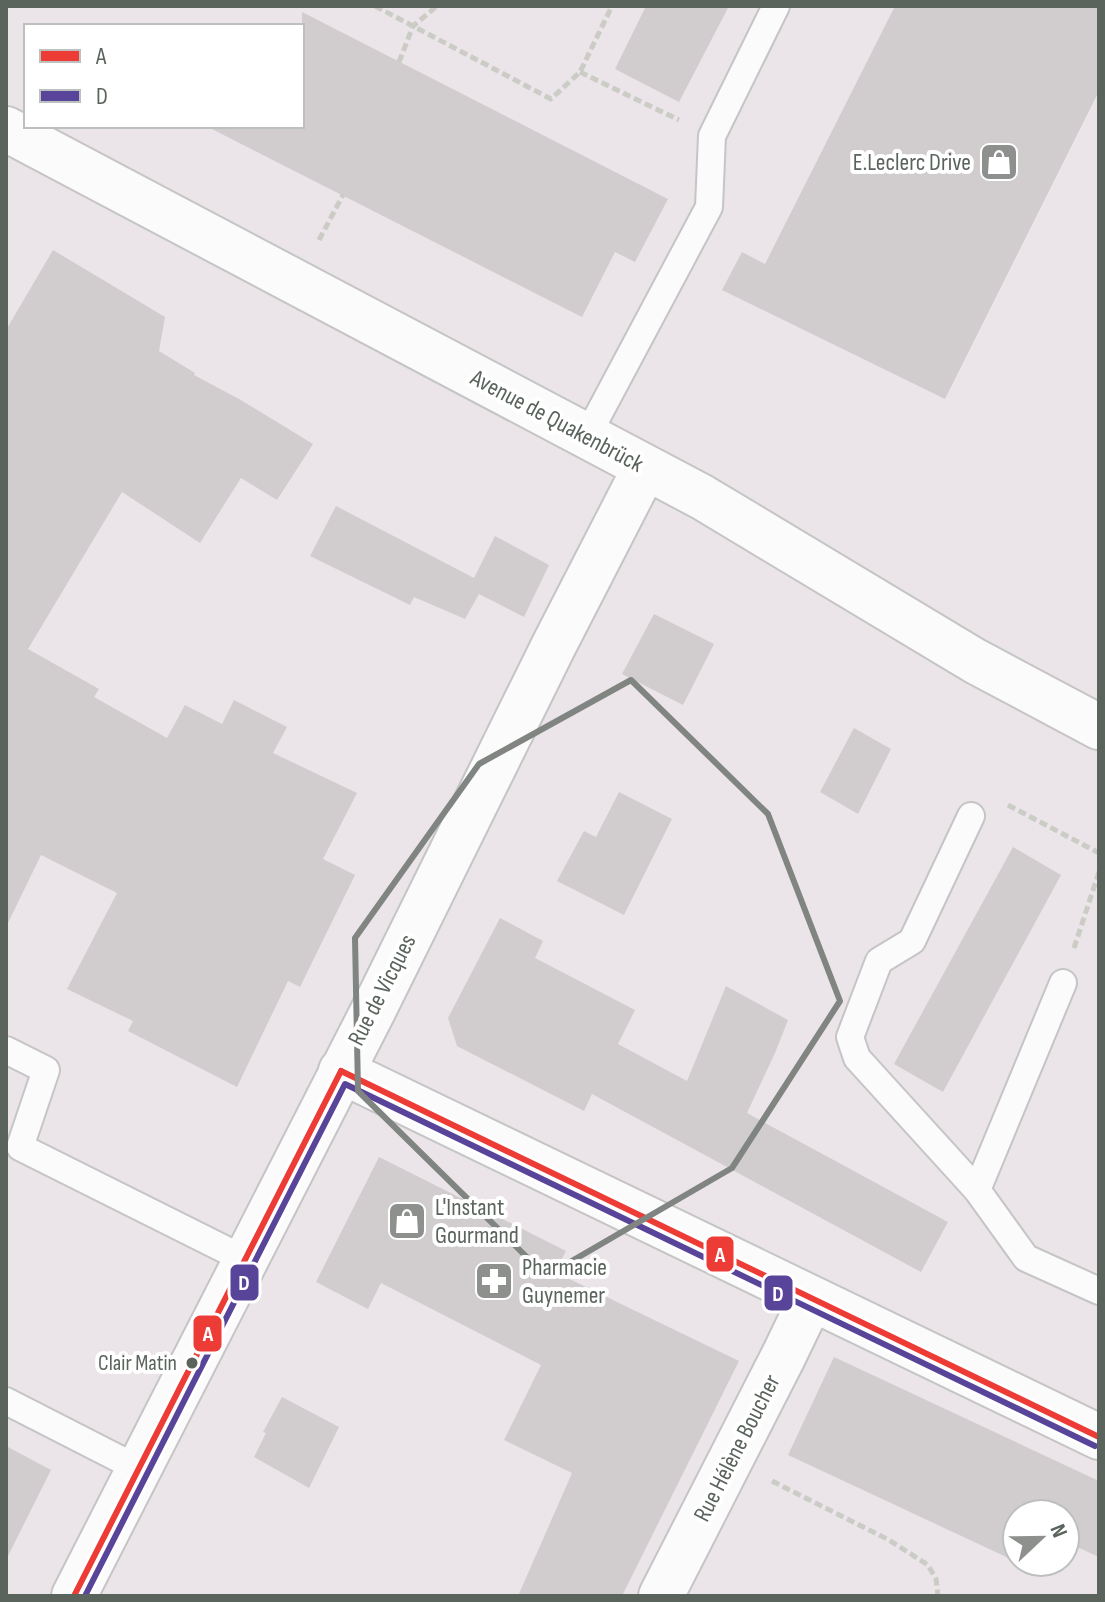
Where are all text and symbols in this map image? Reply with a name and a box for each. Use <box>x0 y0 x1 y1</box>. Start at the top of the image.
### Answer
legend <box>24 24 304 128</box>
text: A <box>95 42 107 71</box>
text: D <box>96 82 108 111</box>
shop icon: E.Leclerc Drive <box>978 141 1020 183</box>
place label: E.Leclerc Drive <box>853 148 971 177</box>
street label: Avenue de Quakenbrück <box>465 363 648 479</box>
street label: Rue de Vicques <box>342 929 422 1051</box>
place label: L'Instant Gourmand <box>435 1193 519 1250</box>
shop icon: L'Instant Gourmand <box>386 1200 428 1242</box>
line badge: A <box>705 1235 735 1273</box>
text: A <box>714 1242 726 1269</box>
place label: Pharmacie Guynemer <box>522 1253 607 1310</box>
pharmacy icon: Pharmacie Guynemer <box>473 1260 515 1302</box>
line badge: D <box>229 1263 260 1302</box>
text: D <box>238 1270 250 1297</box>
line badge: D <box>763 1274 794 1312</box>
text: D <box>772 1281 784 1308</box>
line badge: A <box>192 1314 223 1353</box>
text: A <box>202 1321 214 1348</box>
place label: Clair Matin <box>98 1350 177 1377</box>
marker: Clair Matin <box>184 1355 200 1371</box>
street label: Rue Hélène Boucher <box>687 1369 787 1526</box>
north arrow <box>1001 1498 1081 1578</box>
text: N <box>1043 1521 1073 1542</box>

